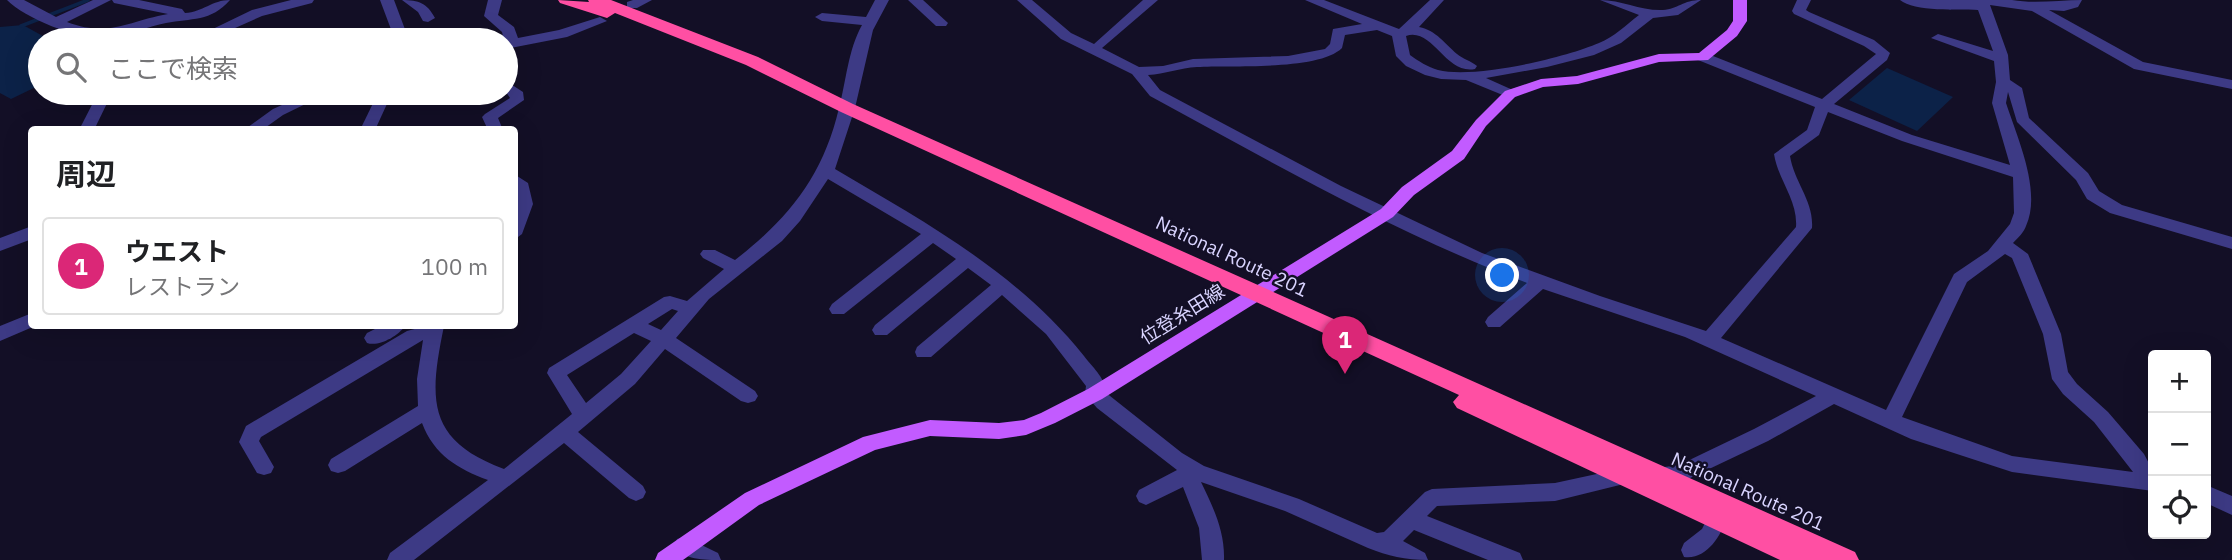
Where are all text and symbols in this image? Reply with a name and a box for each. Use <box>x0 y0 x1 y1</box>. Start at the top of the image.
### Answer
search box <box>28 28 518 105</box>
icon: search <box>52 48 90 86</box>
text: ここで検索 <box>108 51 238 85</box>
text: 周辺 <box>56 154 116 193</box>
street label: National Route 201 <box>1152 210 1312 302</box>
text: ウエスト <box>125 234 229 268</box>
text: 1 <box>74 251 88 281</box>
text: 100 m <box>421 251 488 281</box>
your location <box>1485 258 1519 292</box>
text: レストラン <box>125 271 240 301</box>
street label: 位登糸田線 <box>1135 279 1229 349</box>
pin: 1 <box>1322 316 1368 374</box>
map controls <box>2148 350 2211 539</box>
button: + <box>2148 350 2211 413</box>
button: − <box>2148 413 2211 476</box>
street label: National Route 201 <box>1668 446 1828 536</box>
button: locate <box>2148 476 2211 539</box>

